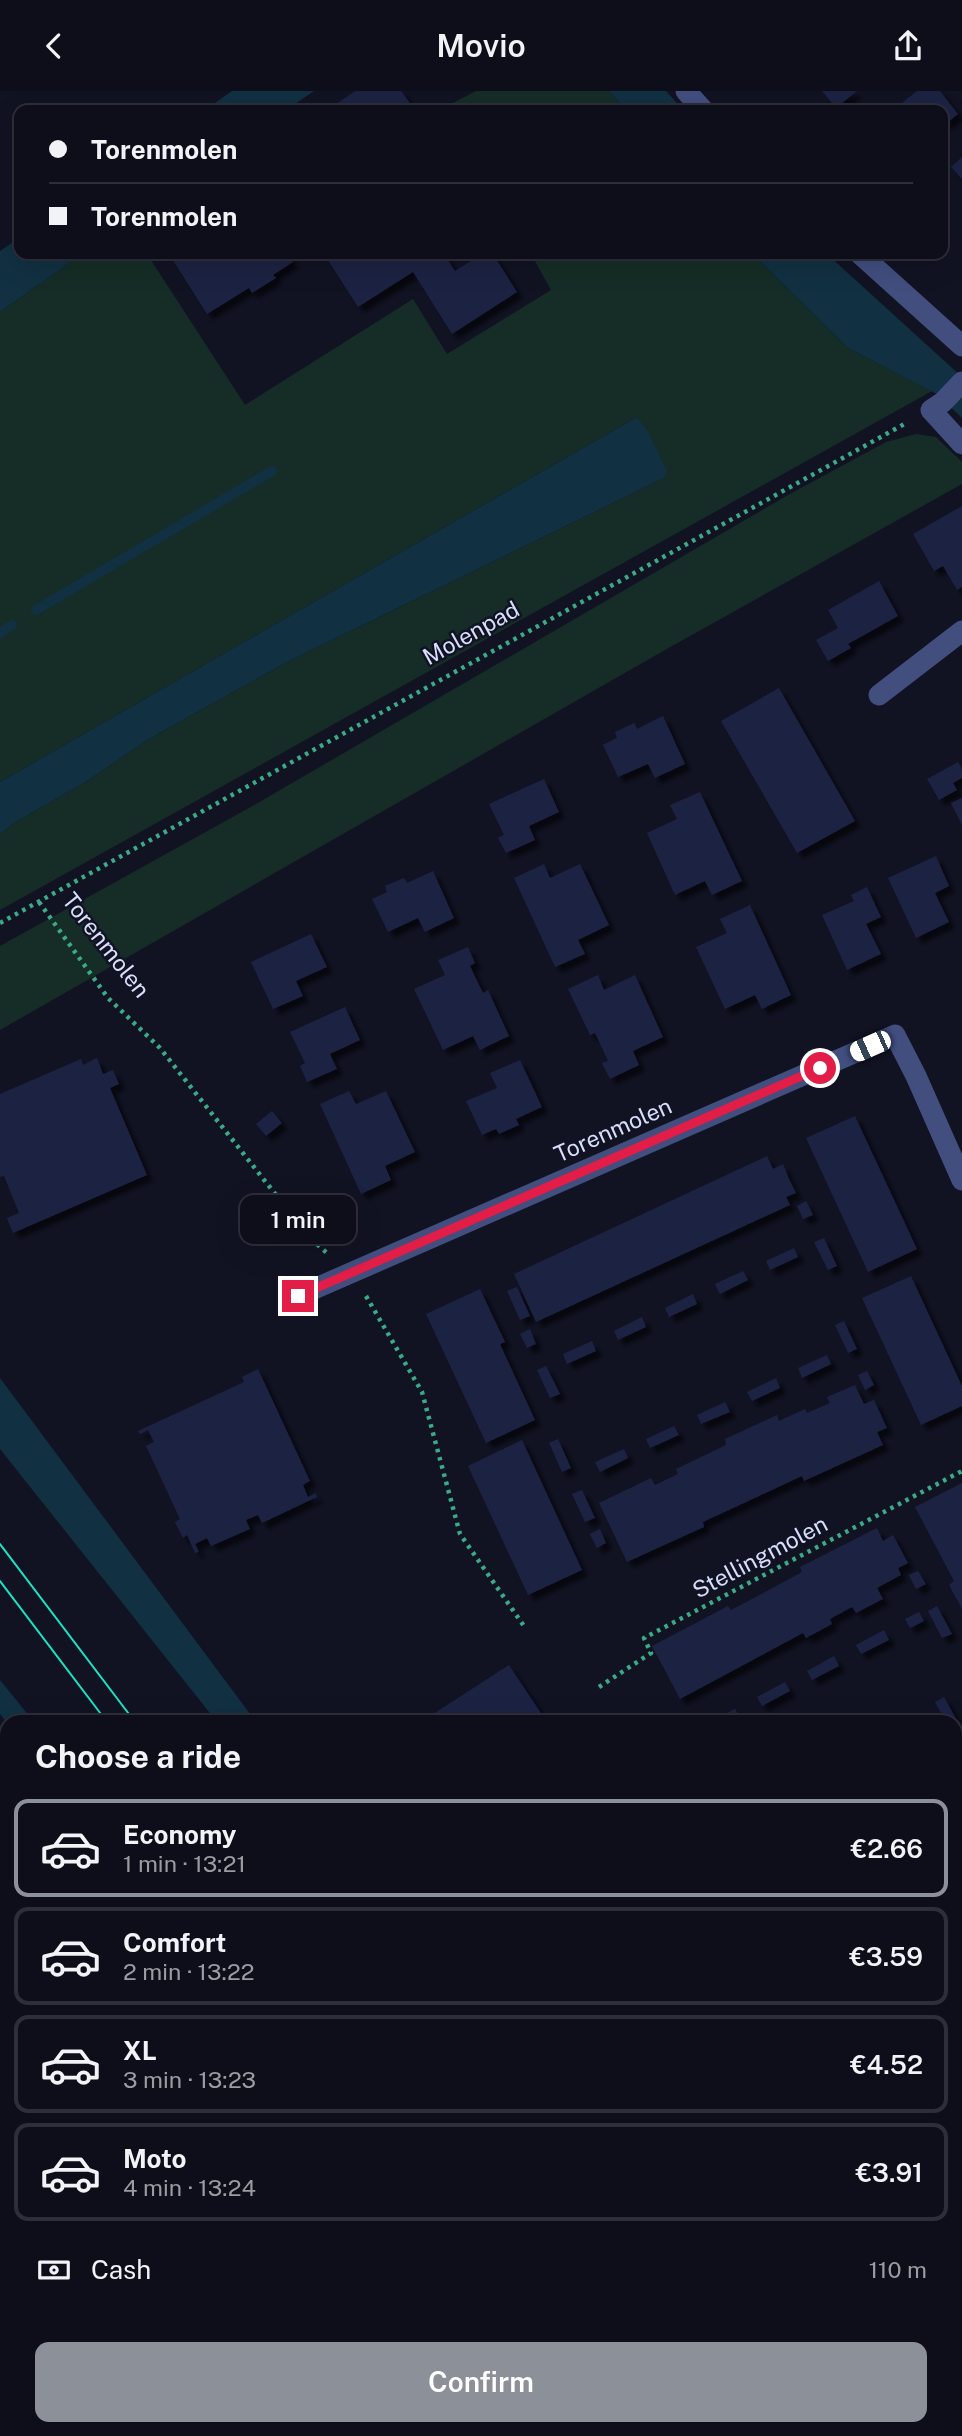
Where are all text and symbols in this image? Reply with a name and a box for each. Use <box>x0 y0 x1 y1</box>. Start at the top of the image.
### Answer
icon: back <box>35 27 73 65</box>
text: Movio <box>436 27 526 64</box>
icon: share <box>889 27 927 65</box>
text: Torenmolen <box>91 134 238 165</box>
text: Torenmolen <box>91 201 238 232</box>
street label: Molenpad <box>418 595 524 670</box>
street label: Torenmolen <box>57 887 156 1003</box>
car <box>847 1028 894 1064</box>
route start <box>804 1052 836 1084</box>
street label: Torenmolen <box>550 1092 676 1167</box>
callout: 1 min <box>240 1195 356 1243</box>
text: 1 min <box>271 1206 325 1233</box>
route end <box>282 1280 314 1312</box>
street label: Stellingmolen <box>688 1510 832 1603</box>
text: Choose a ride <box>35 1738 241 1775</box>
icon: car <box>39 1817 102 1880</box>
text: Economy <box>123 1819 236 1850</box>
text: €2.66 <box>851 1833 923 1864</box>
text: 1 min · 13:21 <box>123 1850 246 1877</box>
icon: car <box>39 1925 102 1988</box>
text: Comfort <box>123 1927 226 1958</box>
text: €3.59 <box>849 1941 923 1972</box>
text: 2 min · 13:22 <box>123 1958 255 1985</box>
icon: car <box>39 2033 102 2096</box>
text: XL <box>123 2035 157 2066</box>
text: €4.52 <box>850 2049 923 2080</box>
text: 3 min · 13:23 <box>123 2066 256 2093</box>
icon: car <box>39 2141 102 2204</box>
text: Moto <box>123 2143 186 2174</box>
text: €3.91 <box>856 2157 923 2188</box>
text: 4 min · 13:24 <box>123 2174 256 2201</box>
icon: cash <box>35 2251 73 2289</box>
text: Cash <box>91 2254 151 2285</box>
text: 110 m <box>869 2256 927 2283</box>
button: Confirm <box>35 2342 927 2422</box>

